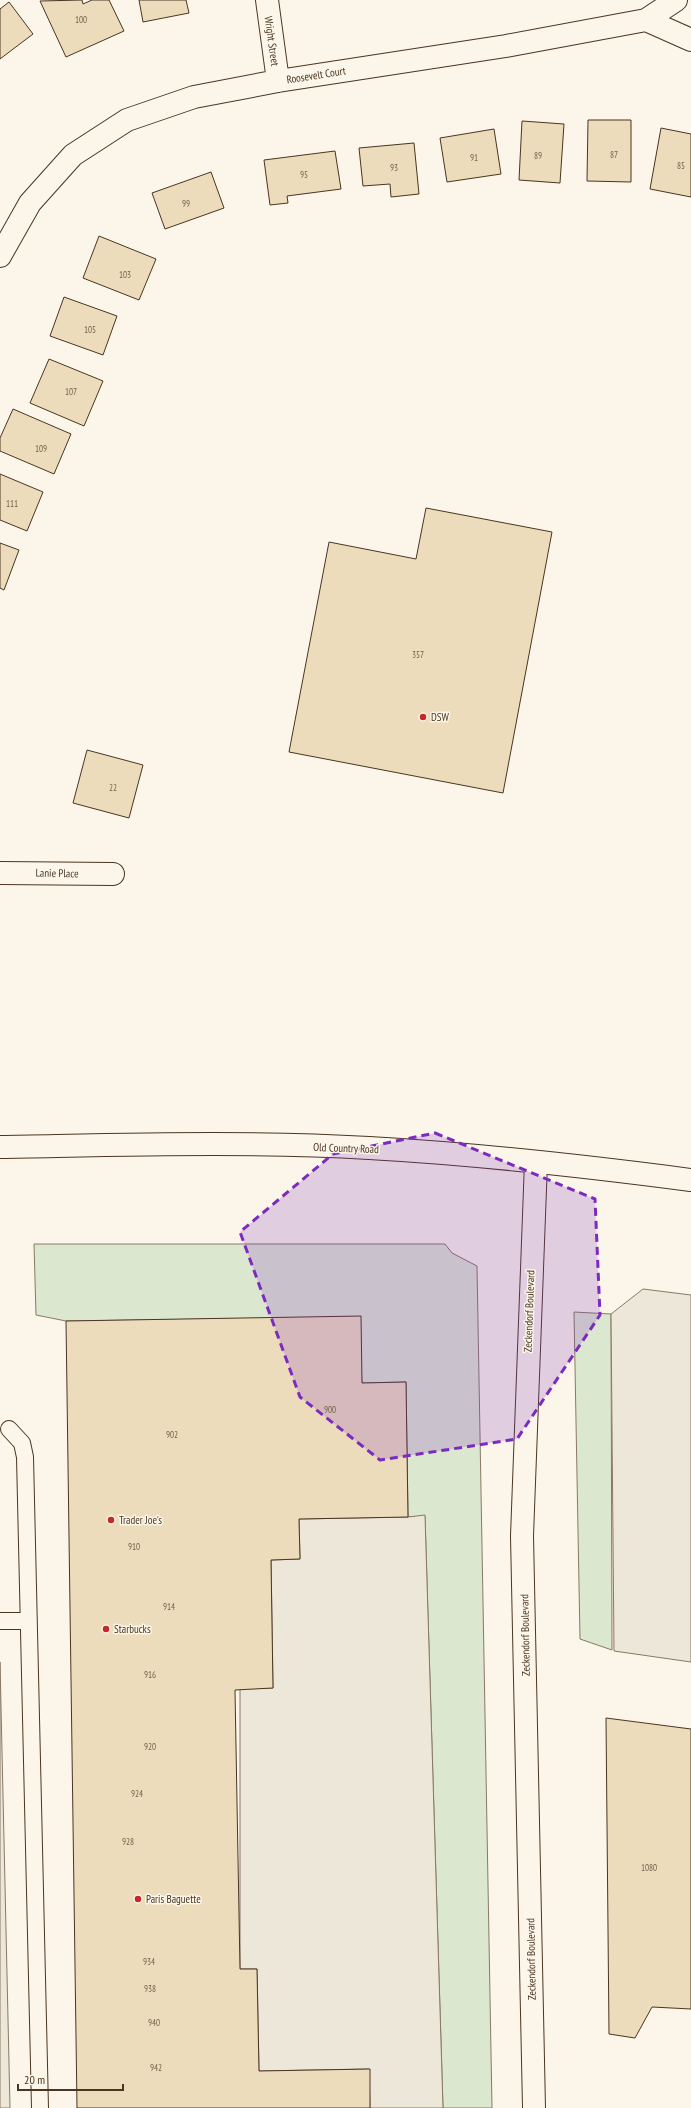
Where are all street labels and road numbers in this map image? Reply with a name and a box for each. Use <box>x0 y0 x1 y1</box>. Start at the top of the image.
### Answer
street label: Wright Street <box>262 15 282 67</box>
street label: Roosevelt Court <box>285 63 347 87</box>
street label: Lanie Place <box>35 866 79 880</box>
street label: Old Country Road <box>313 1140 379 1156</box>
street label: Zeckendorf Boulevard <box>521 1270 537 1352</box>
street label: Zeckendorf Boulevard <box>517 1594 533 1676</box>
street label: Zeckendorf Boulevard <box>523 1918 539 2000</box>

